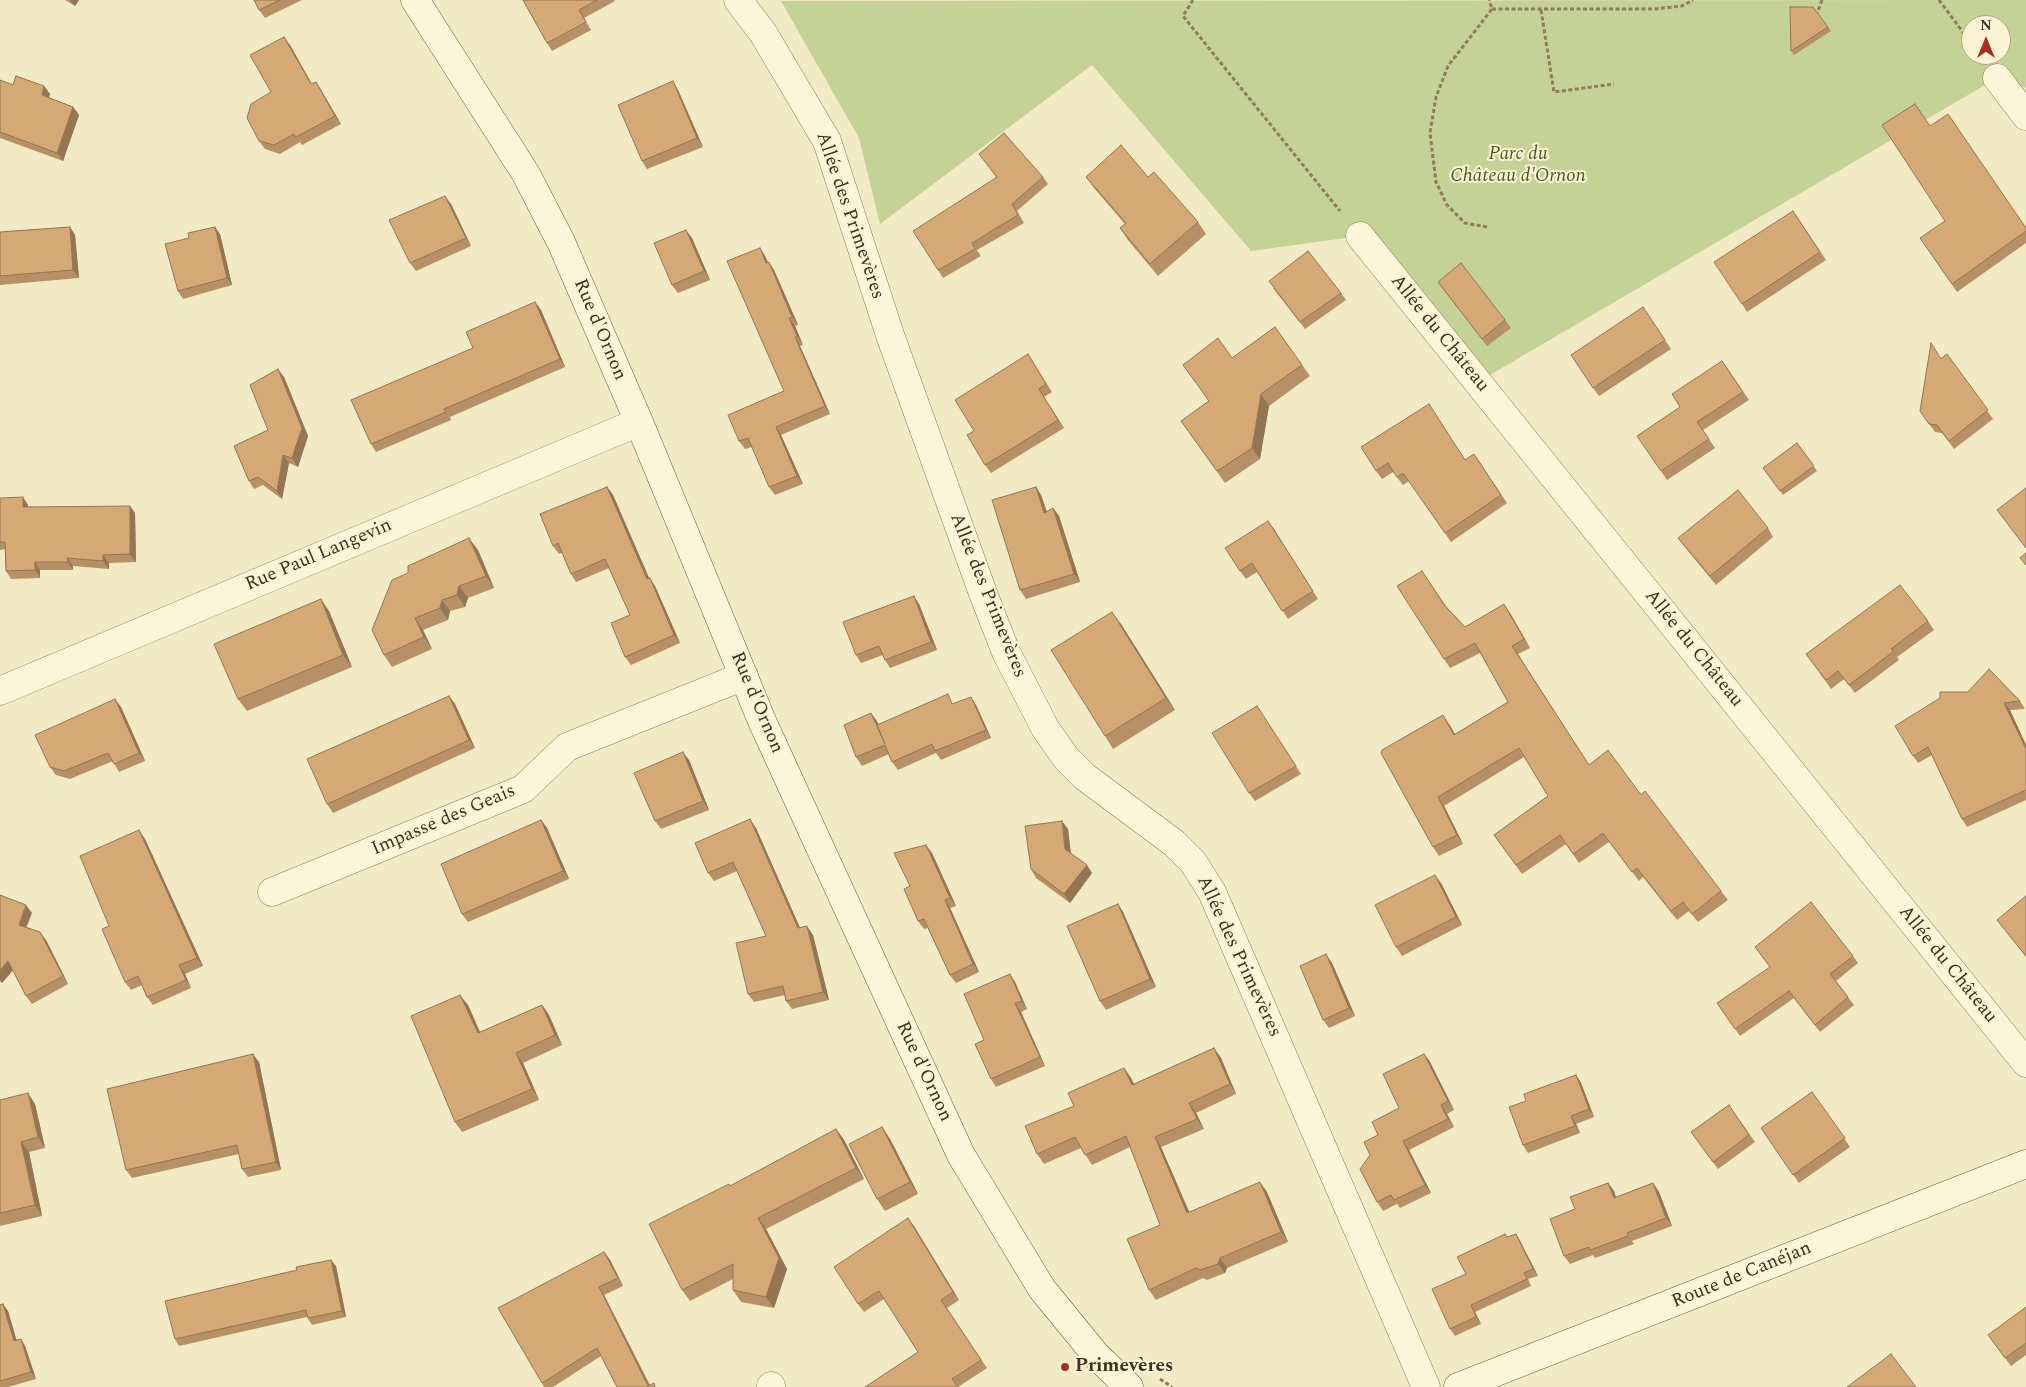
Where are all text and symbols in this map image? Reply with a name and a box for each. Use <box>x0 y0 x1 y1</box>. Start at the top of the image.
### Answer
north arrow <box>1961 15 2011 65</box>
text: N <box>1980 15 1992 36</box>
street label: Allée des Primevères <box>810 129 888 303</box>
park label: Parc du Château d'Ornon <box>1450 144 1586 188</box>
street label: Allée du Château <box>1385 271 1493 397</box>
street label: Rue d'Ornon <box>567 276 631 384</box>
street label: Allée des Primevères <box>944 510 1030 682</box>
street label: Rue Paul Langevin <box>242 515 396 597</box>
street label: Allée du Château <box>1639 586 1747 712</box>
street label: Rue d'Ornon <box>724 649 788 757</box>
street label: Impasse des Geais <box>369 780 519 862</box>
street label: Allée des Primevères <box>1191 873 1285 1041</box>
street label: Allée du Château <box>1893 902 2001 1028</box>
street label: Rue d'Ornon <box>890 1018 956 1126</box>
street label: Route de Canéjan <box>1669 1238 1815 1314</box>
place label: Primevères <box>1075 1356 1173 1378</box>
marker: Primevères <box>1059 1361 1071 1373</box>

